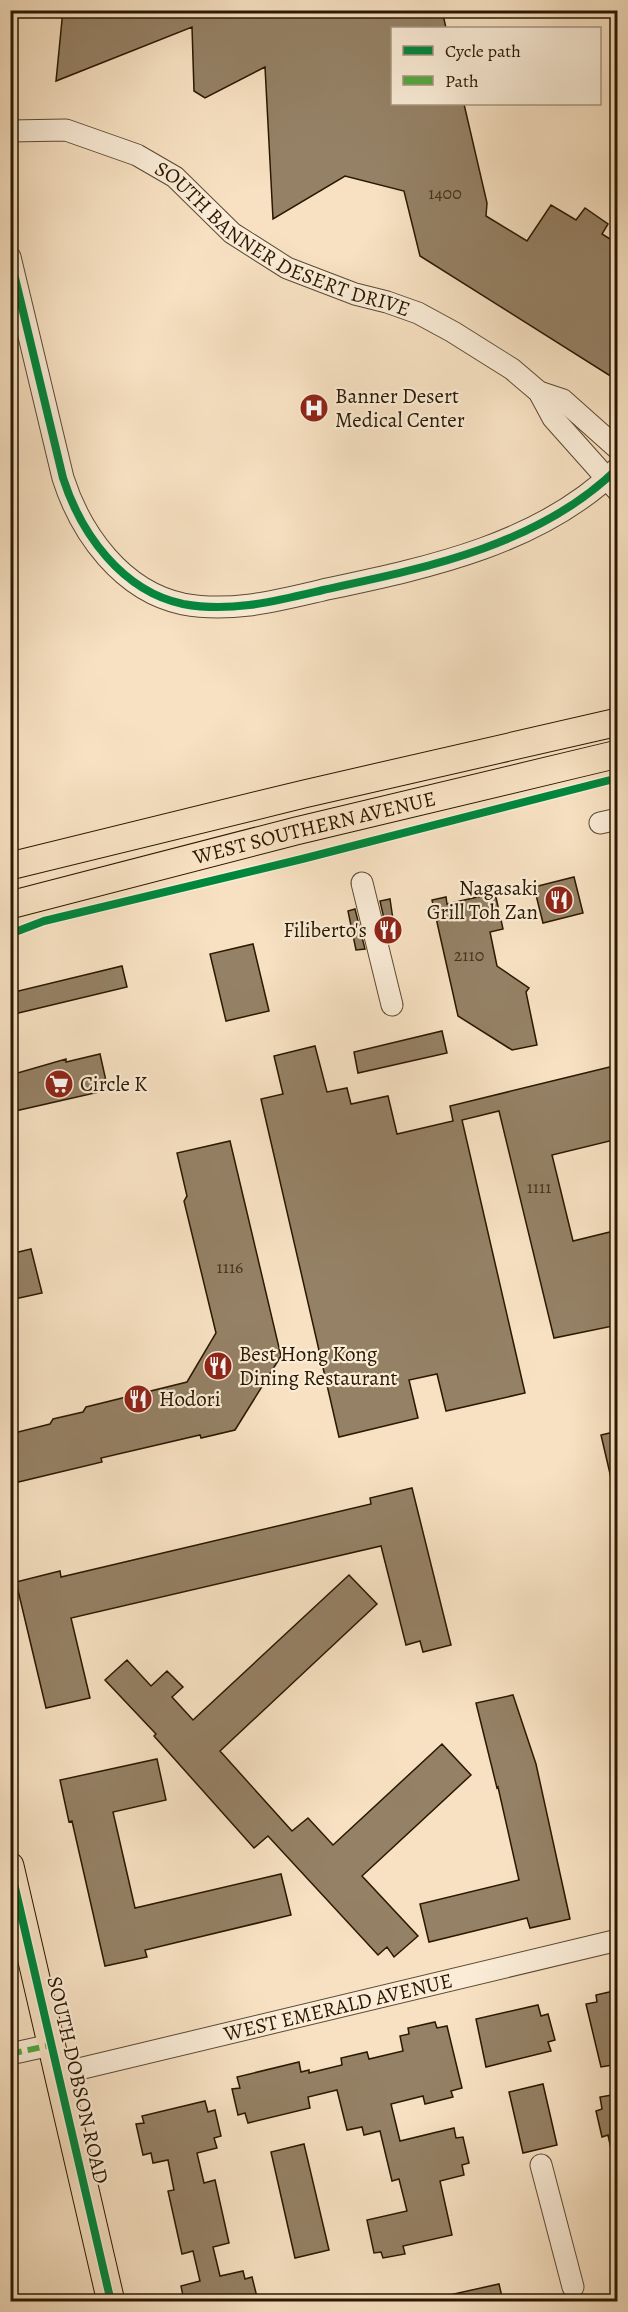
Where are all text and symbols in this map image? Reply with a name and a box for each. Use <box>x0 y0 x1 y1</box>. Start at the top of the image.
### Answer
legend <box>391 27 601 105</box>
text: Cycle path <box>445 39 521 63</box>
text: Path <box>445 69 479 93</box>
street label: SOUTH BANNER DESERT DRIVE <box>150 154 414 323</box>
house number: 1400 <box>428 181 462 205</box>
place label: Banner Desert Medical Center <box>335 382 465 434</box>
hospital icon: Banner Desert Medical Center <box>298 392 330 424</box>
street label: WEST SOUTHERN AVENUE <box>189 784 438 871</box>
place label: Nagasaki Grill Toh Zan <box>427 874 538 926</box>
restaurant icon: Nagasaki Grill Toh Zan <box>543 884 575 916</box>
restaurant icon: Filiberto's <box>372 914 404 946</box>
place label: Filiberto's <box>283 916 367 944</box>
house number: 2110 <box>454 943 484 967</box>
supermarket icon: Circle K <box>43 1068 75 1100</box>
place label: Circle K <box>80 1070 147 1098</box>
house number: 1111 <box>527 1175 551 1199</box>
house number: 1116 <box>217 1255 243 1279</box>
place label: Best Hong Kong Dining Restaurant <box>239 1340 398 1392</box>
restaurant icon: Best Hong Kong Dining Restaurant <box>202 1350 234 1382</box>
restaurant icon: Hodori <box>122 1383 154 1415</box>
place label: Hodori <box>159 1385 221 1413</box>
street label: WEST EMERALD AVENUE <box>220 1966 455 2048</box>
street label: SOUTH DOBSON ROAD <box>40 1973 116 2187</box>

